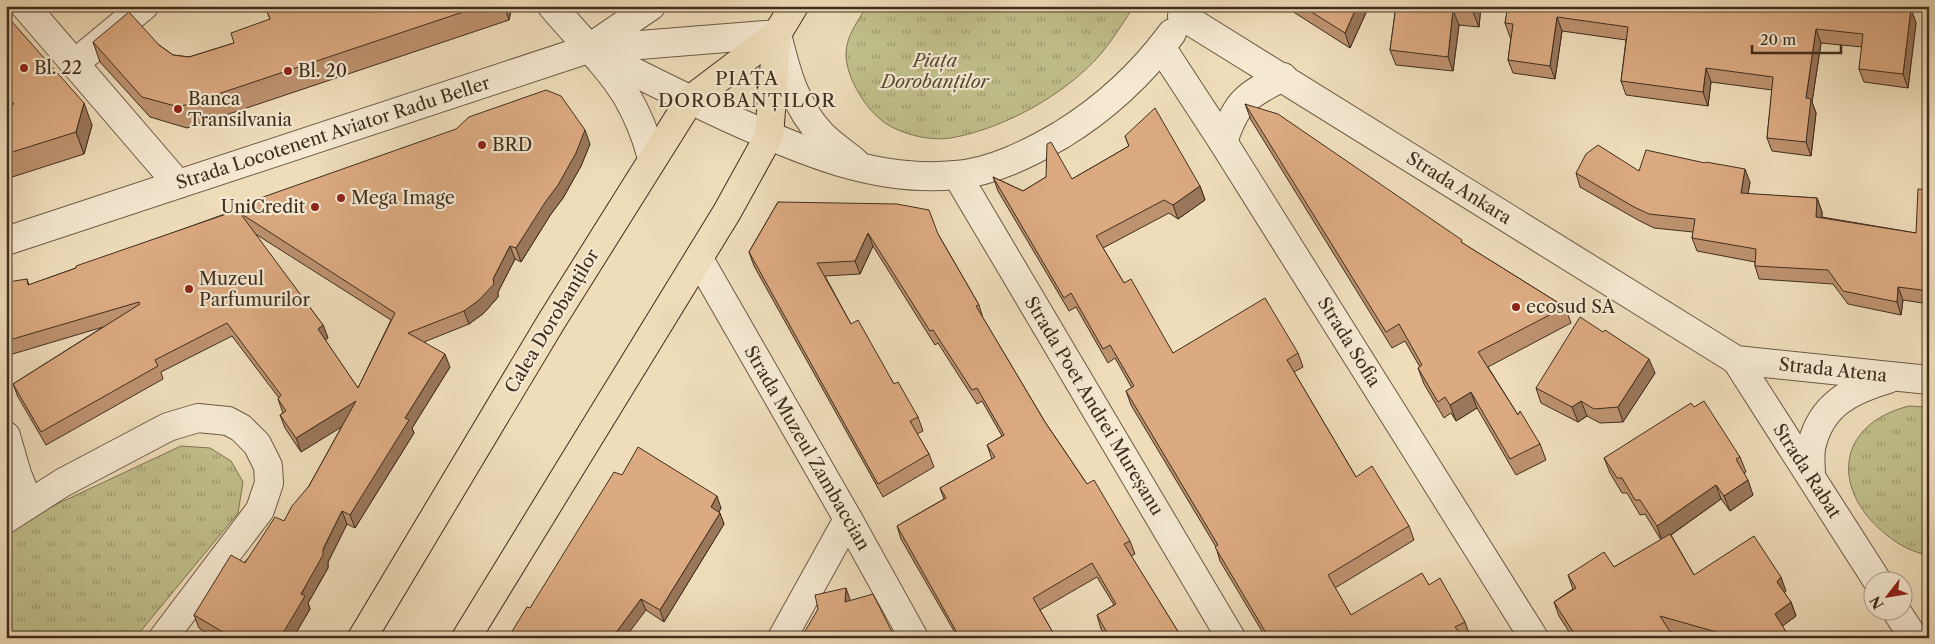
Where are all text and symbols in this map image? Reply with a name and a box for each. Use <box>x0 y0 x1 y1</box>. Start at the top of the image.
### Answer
scale bar <box>1752 22 1841 54</box>
text: 20 m <box>1760 30 1796 49</box>
park label: Piața Dorobanților <box>879 50 991 94</box>
place label: Bl. 22 <box>34 57 82 79</box>
place label: Bl. 20 <box>298 60 347 82</box>
marker: Bl. 22 <box>18 62 30 74</box>
marker: Bl. 20 <box>282 65 294 77</box>
district label: PIAȚA DOROBANȚILOR <box>658 67 836 112</box>
street label: Strada Locotenent Aviator Radu Beller <box>173 72 493 194</box>
place label: Banca Transilvania <box>188 88 293 131</box>
marker: Banca Transilvania <box>172 103 184 115</box>
place label: BRD <box>492 134 532 156</box>
marker: BRD <box>476 139 488 151</box>
street label: Strada Ankara <box>1402 147 1516 229</box>
place label: Mega Image <box>351 187 455 209</box>
marker: Mega Image <box>335 192 347 204</box>
place label: UniCredit <box>221 196 306 218</box>
marker: UniCredit <box>309 201 321 213</box>
street label: Calea Dorobanților <box>500 245 604 397</box>
place label: Muzeul Parfumurilor <box>199 268 311 311</box>
marker: Muzeul Parfumurilor <box>183 283 195 295</box>
street label: Strada Poet Andrei Mureșanu <box>1020 293 1168 519</box>
street label: Strada Sofia <box>1313 293 1386 391</box>
place label: ecosud SA <box>1526 296 1616 318</box>
marker: ecosud SA <box>1510 301 1522 313</box>
street label: Strada Muzeul Zambaccian <box>739 342 875 554</box>
street label: Strada Atena <box>1778 353 1889 387</box>
street label: Strada Rabat <box>1768 419 1846 523</box>
north arrow <box>1862 572 1912 622</box>
text: N <box>1866 593 1888 613</box>

